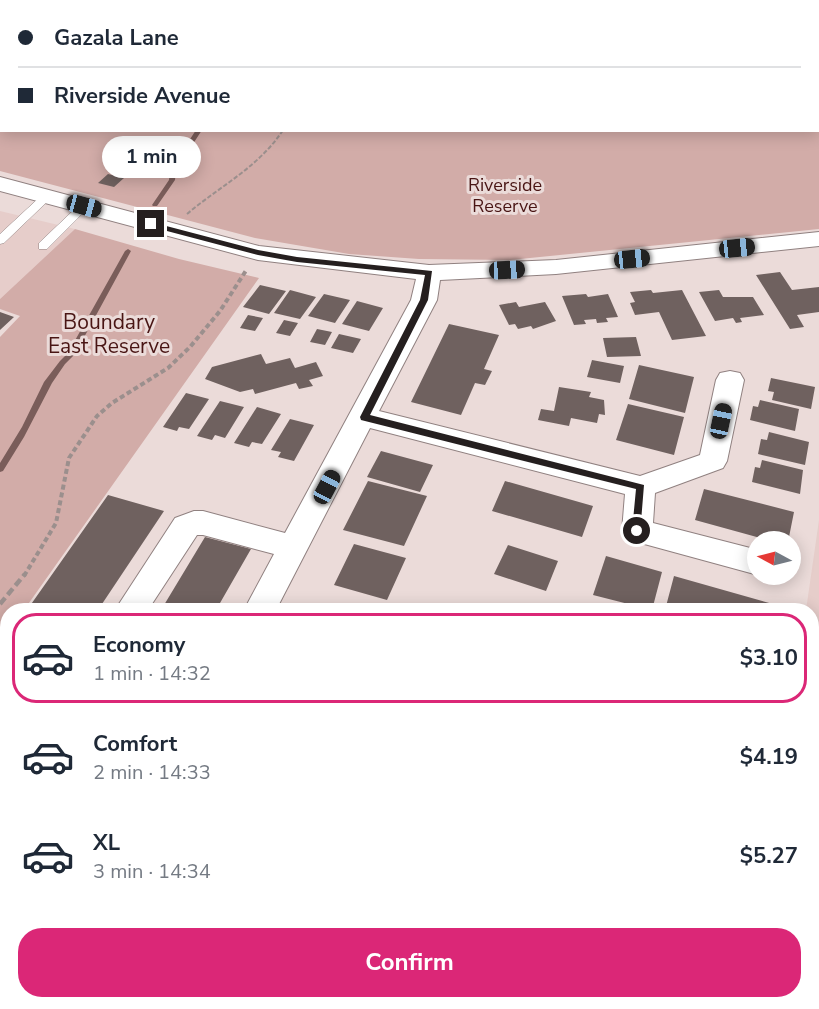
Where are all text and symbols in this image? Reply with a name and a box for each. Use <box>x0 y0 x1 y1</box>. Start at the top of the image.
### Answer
text: Gazala Lane <box>54 23 179 53</box>
text: Riverside Avenue <box>54 81 231 111</box>
callout: 1 min <box>102 137 201 179</box>
text: 1 min <box>126 143 177 170</box>
park label: Riverside Reserve <box>468 173 542 218</box>
car <box>64 193 104 219</box>
route end <box>137 210 164 237</box>
car <box>718 237 756 259</box>
car <box>613 248 651 270</box>
car <box>489 260 525 280</box>
park label: Boundary East Reserve <box>48 308 170 360</box>
car <box>708 402 734 440</box>
car <box>311 467 343 507</box>
route start <box>623 517 650 544</box>
north arrow <box>747 531 801 585</box>
map controls <box>747 531 801 585</box>
text: Economy <box>93 630 185 660</box>
icon: car <box>21 631 75 685</box>
text: $3.10 <box>740 643 798 673</box>
text: 1 min · 14:32 <box>93 660 211 687</box>
text: Comfort <box>93 729 177 759</box>
icon: car <box>21 730 75 784</box>
text: $4.19 <box>740 742 798 772</box>
text: 2 min · 14:33 <box>93 759 211 786</box>
text: XL <box>93 828 120 858</box>
icon: car <box>21 829 75 883</box>
text: $5.27 <box>740 841 798 871</box>
text: 3 min · 14:34 <box>93 858 211 885</box>
button: Confirm <box>18 928 801 997</box>

